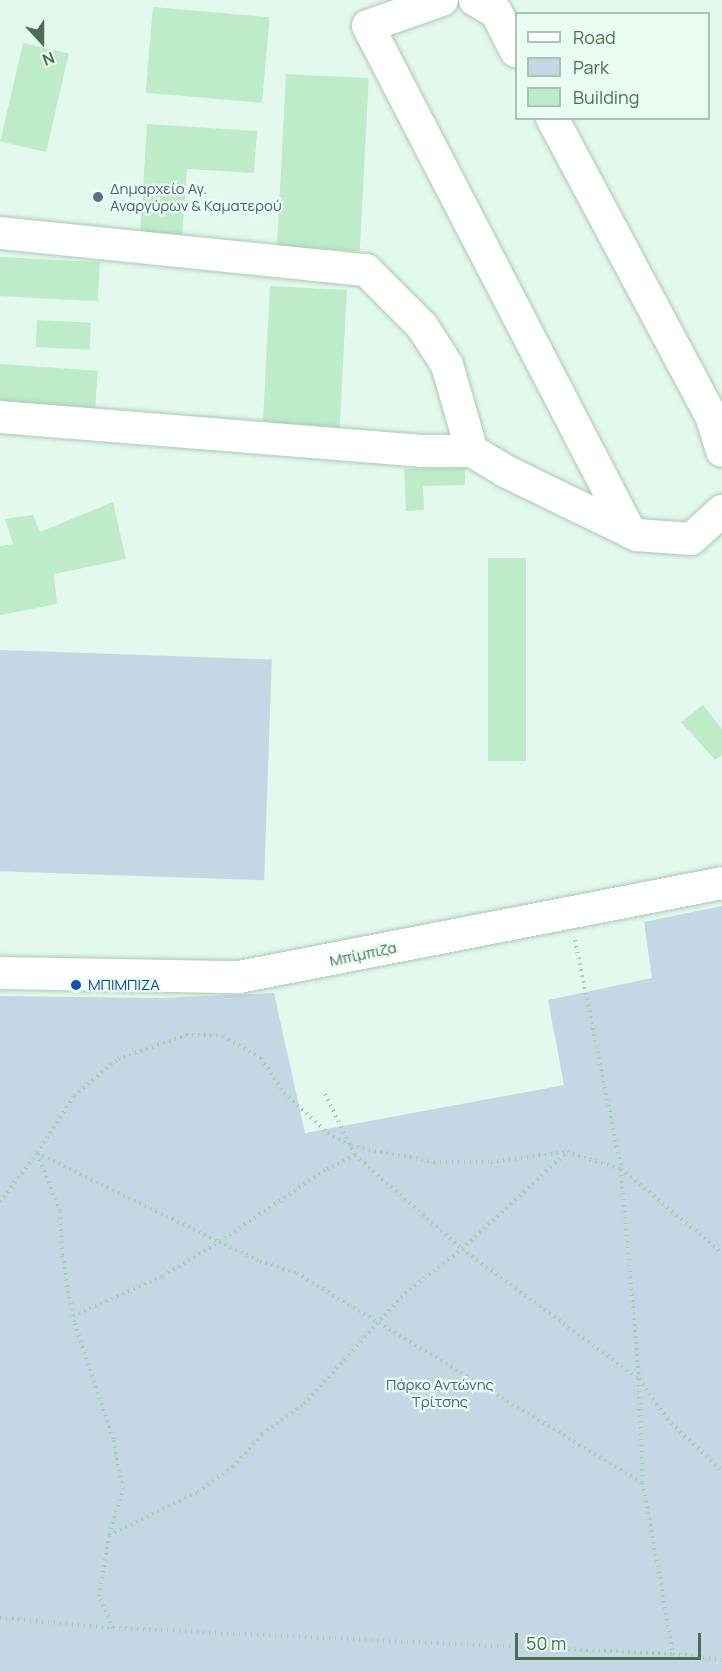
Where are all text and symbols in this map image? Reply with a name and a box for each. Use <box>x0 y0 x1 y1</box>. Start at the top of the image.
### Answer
north arrow <box>12 12 72 72</box>
legend <box>515 12 710 120</box>
text: Road <box>573 25 616 49</box>
text: N <box>39 46 58 71</box>
text: Park <box>573 55 609 79</box>
text: Building <box>573 85 639 109</box>
place label: Δημαρχείο Αγ. Αναργύρων & Καματερού <box>110 179 282 214</box>
marker: Δημαρχείο Αγ. Αναργύρων & Καματερού <box>91 190 105 204</box>
street label: Μπίμπιζα <box>328 938 398 970</box>
place label: ΜΠΙΜΠΙΖΑ <box>88 976 160 994</box>
marker: ΜΠΙΜΠΙΖΑ <box>69 978 83 992</box>
park label: Πάρκο Αντώνης Τρίτσης <box>386 1375 494 1410</box>
scale bar <box>518 1621 704 1659</box>
text: 50 m <box>526 1631 566 1655</box>

